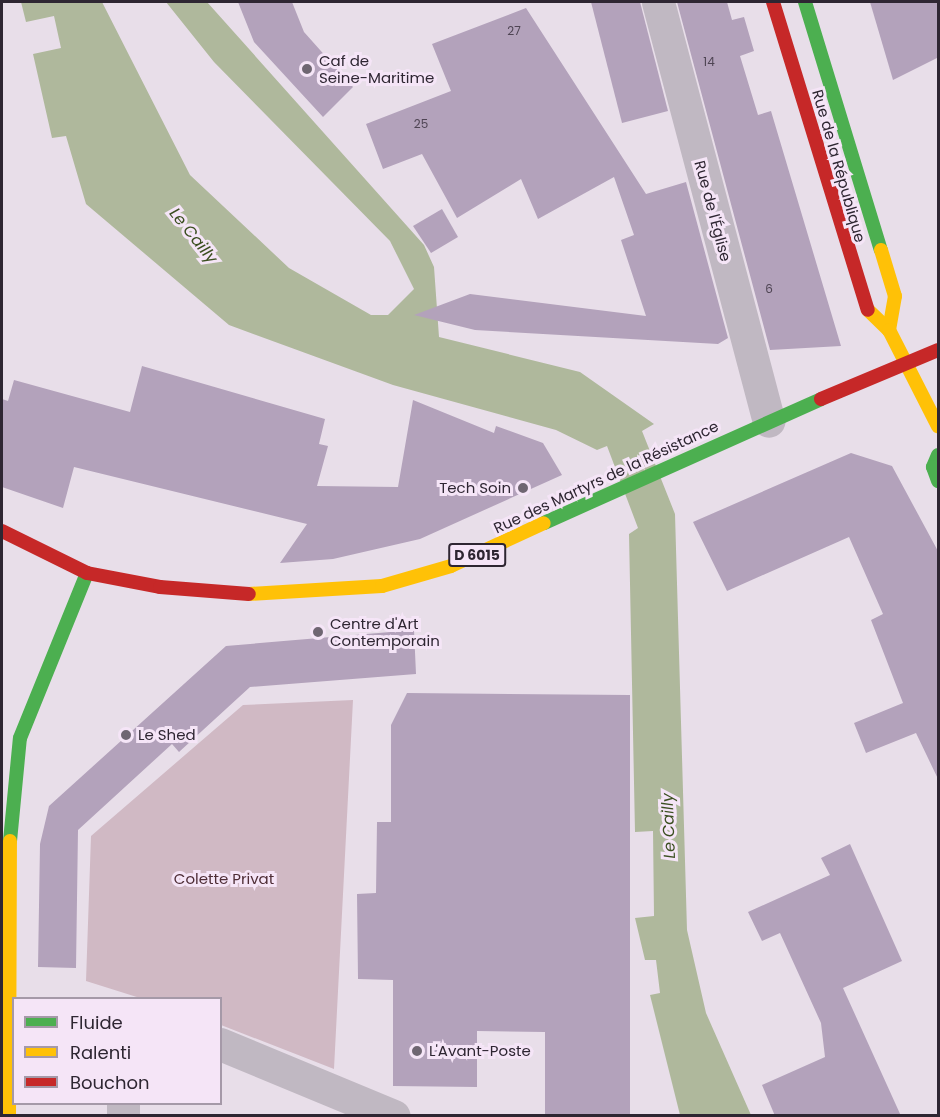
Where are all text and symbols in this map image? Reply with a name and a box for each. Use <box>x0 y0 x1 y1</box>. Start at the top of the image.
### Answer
house number: 27 <box>507 24 521 38</box>
place label: Caf de Seine-Maritime <box>319 51 434 86</box>
house number: 14 <box>703 55 715 69</box>
marker: Caf de Seine-Maritime <box>300 62 314 76</box>
street label: Rue de la République <box>809 88 869 244</box>
house number: 25 <box>414 117 428 131</box>
street label: Rue de l'Église <box>691 158 735 264</box>
water label: Le Cailly <box>165 204 221 268</box>
house number: 6 <box>765 282 773 296</box>
street label: Rue des Martyrs de la Résistance <box>491 417 721 537</box>
place label: Tech Soin <box>439 479 511 497</box>
marker: Tech Soin <box>516 481 530 495</box>
road number: D 6015 <box>447 544 507 566</box>
place label: Centre d'Art Contemporain <box>330 614 440 649</box>
marker: Centre d'Art Contemporain <box>311 625 325 639</box>
place label: Le Shed <box>138 726 196 744</box>
marker: Le Shed <box>119 728 133 742</box>
water label: Le Cailly <box>658 793 680 859</box>
park label: Colette Privat <box>174 870 274 888</box>
legend <box>12 997 222 1105</box>
text: Fluide <box>70 1010 123 1035</box>
text: Ralenti <box>70 1040 131 1065</box>
place label: L'Avant-Poste <box>429 1042 531 1060</box>
marker: L'Avant-Poste <box>410 1044 424 1058</box>
text: Bouchon <box>70 1070 150 1095</box>

